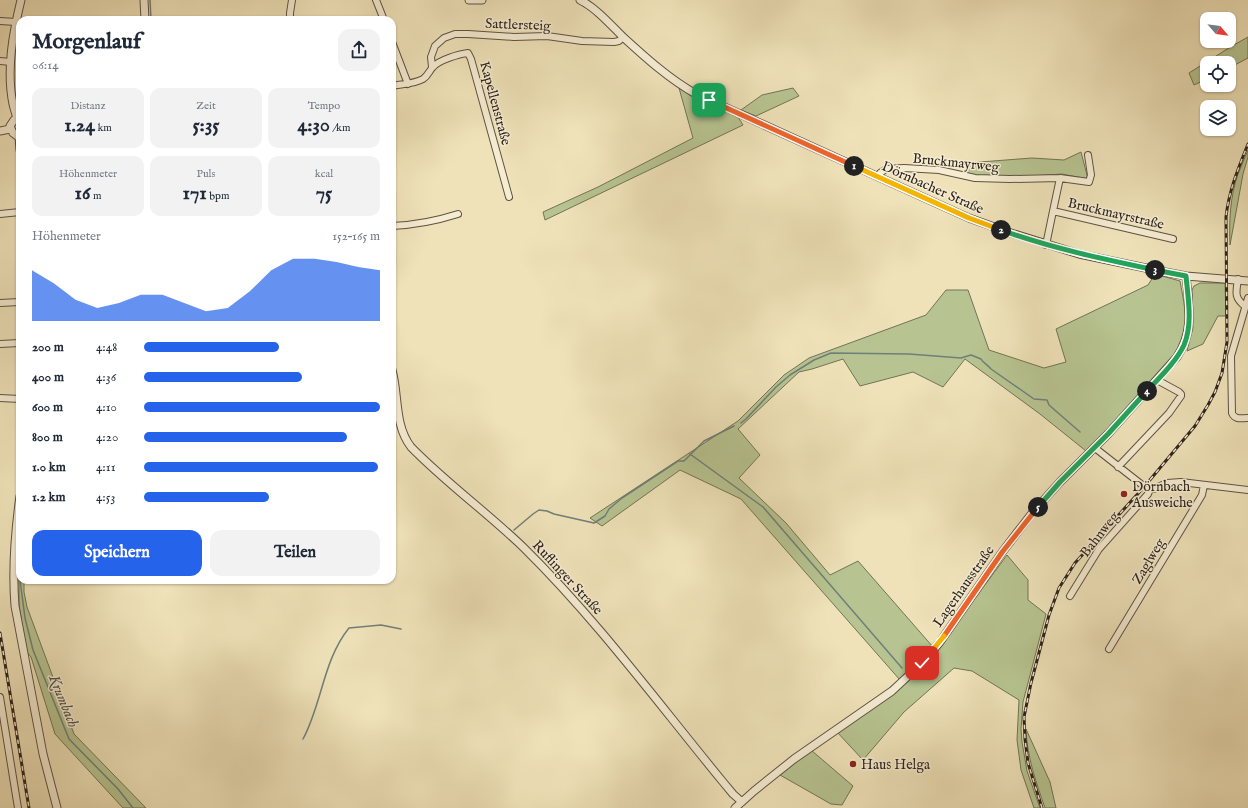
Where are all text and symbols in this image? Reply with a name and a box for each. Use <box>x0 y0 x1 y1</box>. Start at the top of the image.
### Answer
north arrow <box>1200 12 1236 48</box>
map controls <box>1200 12 1236 136</box>
street label: Sattlersteig <box>485 15 551 35</box>
text: Morgenlauf <box>32 28 141 56</box>
button: share <box>338 29 380 71</box>
button: locate <box>1200 56 1236 92</box>
text: 06:14 <box>32 57 59 74</box>
street label: Kapellenstraße <box>475 59 515 148</box>
pin <box>692 83 726 117</box>
icon: arrive <box>698 89 720 111</box>
text: Distanz <box>70 99 106 113</box>
text: Zeit <box>196 99 216 113</box>
text: Tempo <box>308 99 340 113</box>
button: layers <box>1200 100 1236 136</box>
text: 1.24 <box>64 113 95 138</box>
text: 5:35 <box>192 113 220 138</box>
text: 4:30 <box>298 113 330 138</box>
text: km <box>95 121 112 135</box>
text: /km <box>330 121 350 135</box>
street label: Bruckmayrweg <box>912 149 1001 177</box>
pin: 1 <box>844 156 864 176</box>
street label: Dörnbacher Straße <box>879 157 987 219</box>
text: 1 <box>852 159 856 173</box>
text: Höhenmeter <box>59 167 117 181</box>
text: Puls <box>197 167 215 181</box>
text: kcal <box>315 167 333 181</box>
text: 16 <box>75 181 90 206</box>
text: 171 <box>183 181 207 206</box>
text: 75 <box>316 181 332 206</box>
text: m <box>90 189 101 203</box>
text: bpm <box>207 189 229 203</box>
street label: Bruckmayrstraße <box>1066 194 1166 234</box>
pin: 2 <box>991 220 1011 240</box>
text: 2 <box>998 223 1004 237</box>
text: Höhenmeter <box>32 228 101 245</box>
text: 152–165 m <box>332 228 380 245</box>
pin: 3 <box>1145 260 1165 280</box>
text: 3 <box>1153 263 1157 277</box>
text: 200 m <box>32 339 64 356</box>
text: 4:48 <box>96 339 117 356</box>
text: 400 m <box>32 369 64 386</box>
text: 4:36 <box>96 369 116 386</box>
pin: 4 <box>1137 381 1157 401</box>
text: 4 <box>1144 384 1150 398</box>
text: 600 m <box>32 399 63 416</box>
text: 4:10 <box>96 399 117 416</box>
text: 800 m <box>32 429 63 446</box>
text: 4:20 <box>96 429 118 446</box>
text: 1.0 km <box>32 459 66 476</box>
text: 4:11 <box>96 459 116 476</box>
place label: Dörnbach Ausweiche <box>1131 478 1193 512</box>
text: 1.2 km <box>32 489 66 506</box>
text: 4:53 <box>96 489 115 506</box>
marker: Dörnbach Ausweiche <box>1119 489 1129 499</box>
pin: 5 <box>1028 497 1048 517</box>
text: 5 <box>1036 500 1040 514</box>
street label: Bahnweg <box>1076 508 1124 561</box>
button: Speichern <box>32 530 202 576</box>
button: Teilen <box>210 530 380 576</box>
street label: Zaglweg <box>1128 535 1170 588</box>
street label: Ruflinger Straße <box>528 537 607 619</box>
street label: Lagerhausstraße <box>929 542 999 631</box>
pin <box>905 646 939 680</box>
icon: check <box>911 652 933 674</box>
water label: Krumbach <box>44 671 83 731</box>
place label: Haus Helga <box>861 756 931 774</box>
marker: Haus Helga <box>848 759 858 769</box>

